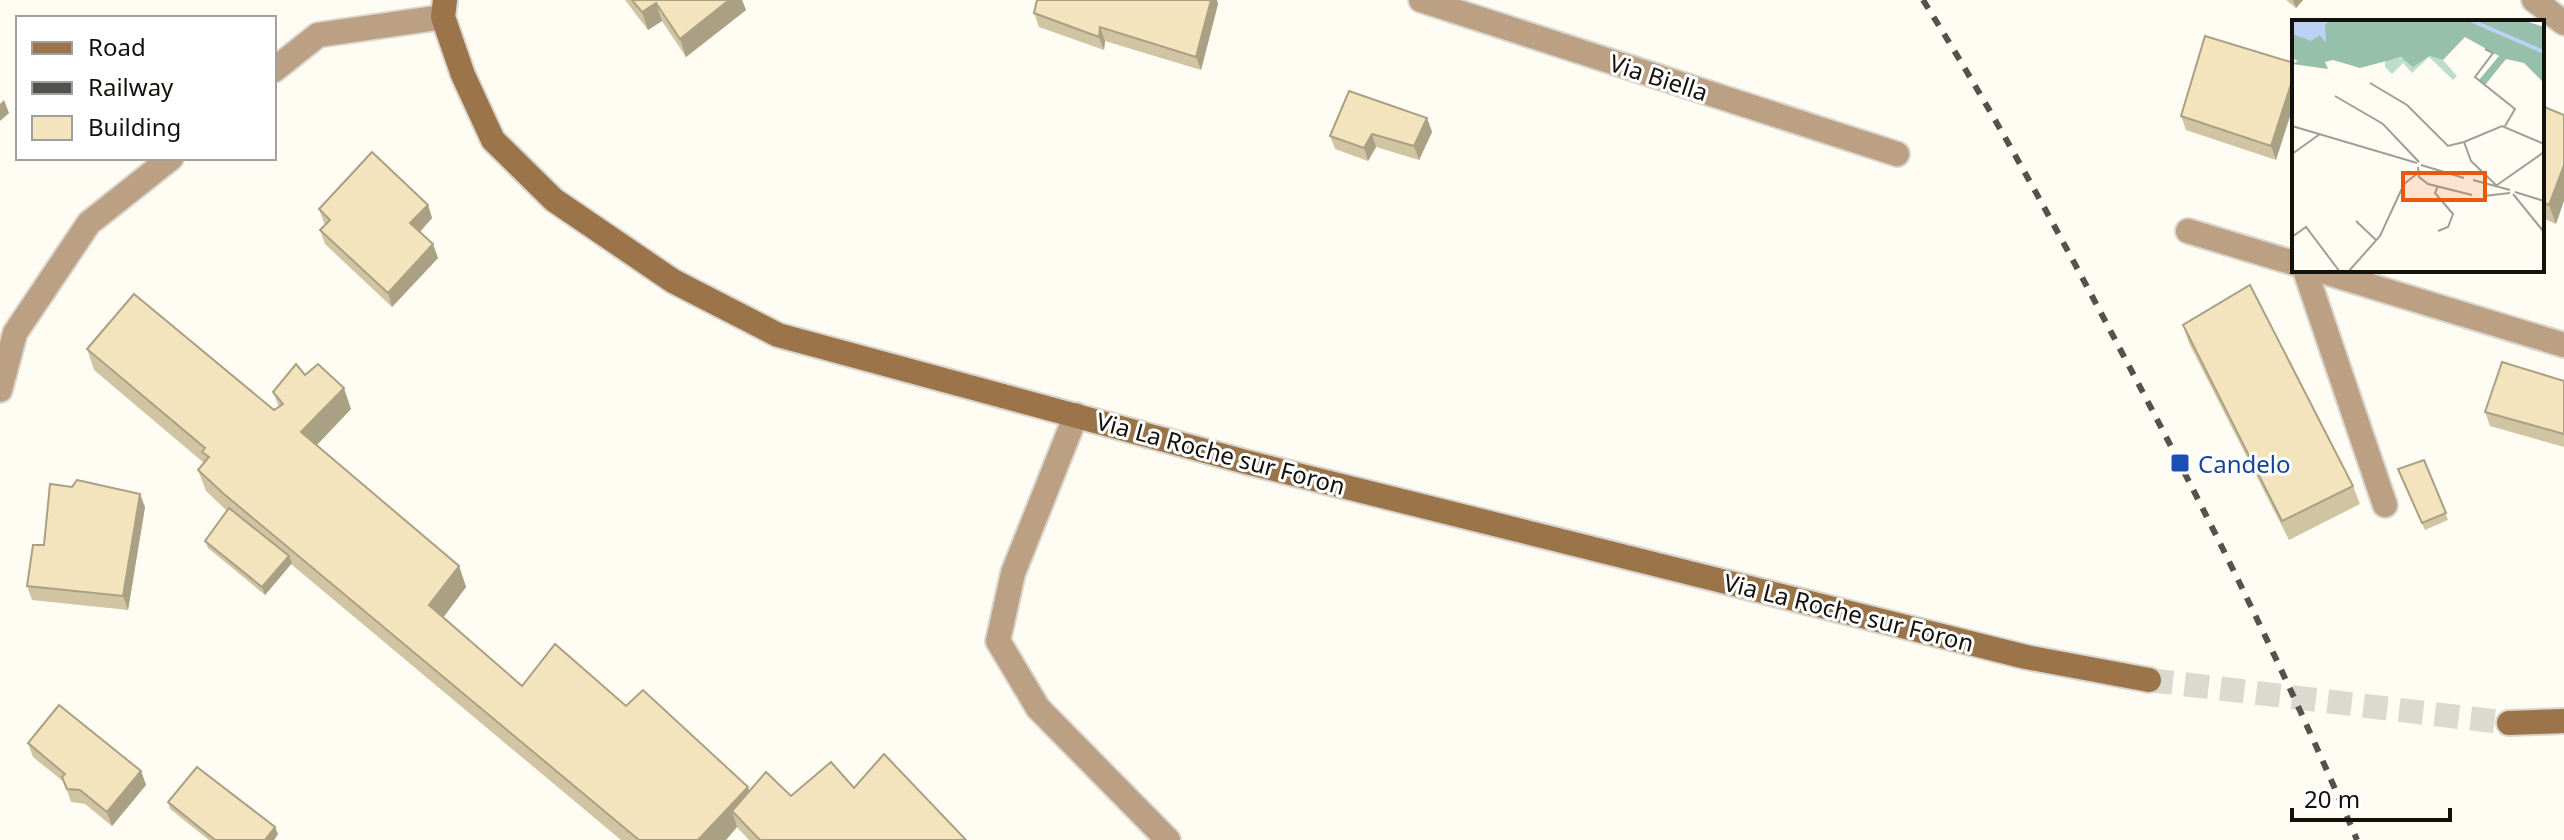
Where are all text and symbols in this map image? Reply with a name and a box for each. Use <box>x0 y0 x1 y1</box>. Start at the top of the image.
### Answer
legend <box>16 16 276 160</box>
inset map <box>2292 20 2544 272</box>
text: Road <box>88 30 146 63</box>
street label: Via Biella <box>1606 46 1712 108</box>
text: Railway <box>88 70 174 103</box>
text: Building <box>88 110 181 143</box>
street label: Via La Roche sur Foron <box>1093 404 1349 502</box>
place label: Candelo <box>2198 447 2290 480</box>
marker: Candelo <box>2169 452 2191 474</box>
street label: Via La Roche sur Foron <box>1721 565 1977 659</box>
scale bar <box>2292 772 2450 822</box>
text: 20 m <box>2304 782 2360 815</box>

